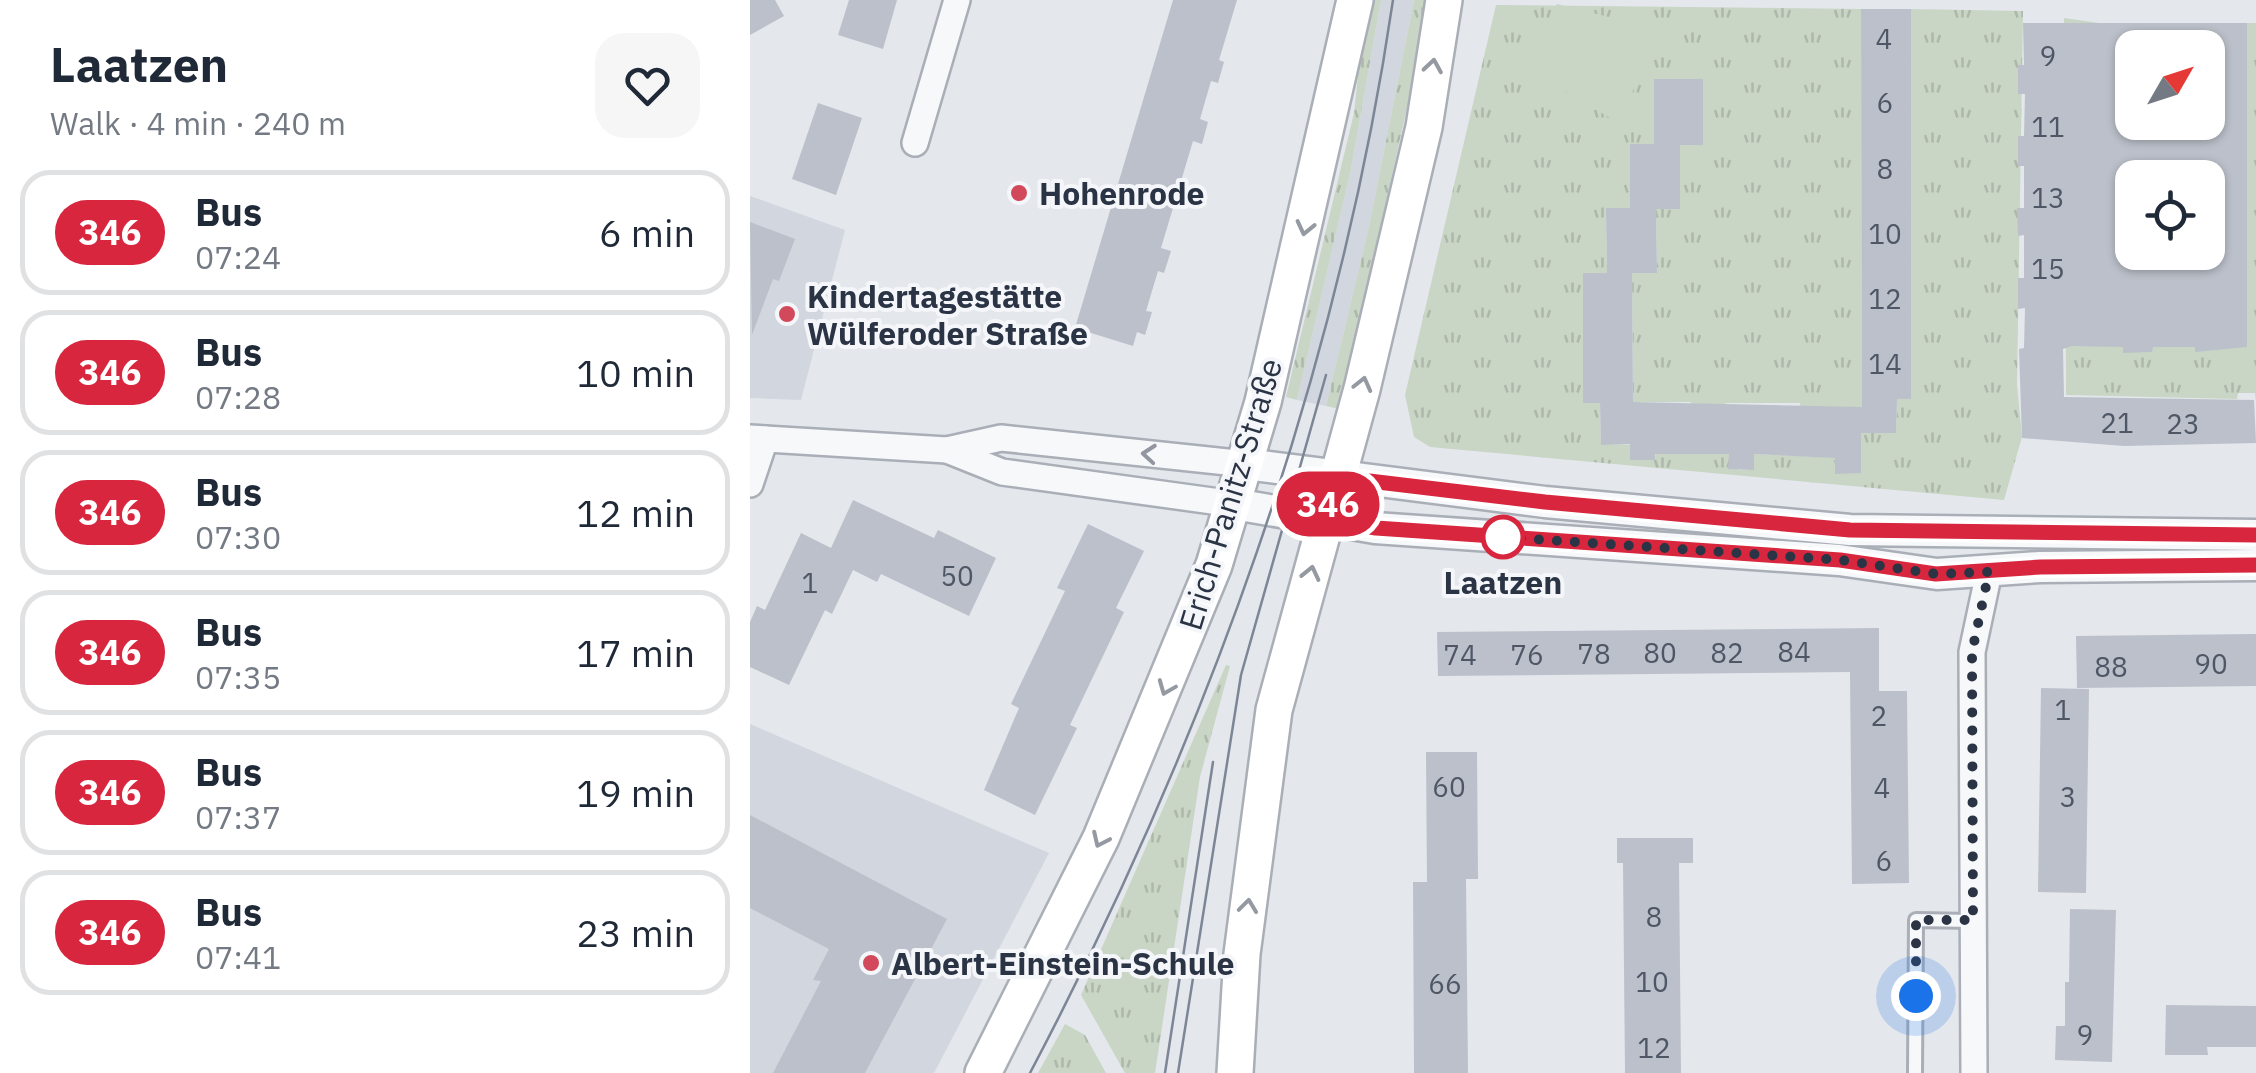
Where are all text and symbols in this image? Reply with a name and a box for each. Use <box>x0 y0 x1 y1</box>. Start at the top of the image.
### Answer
house number: 4 <box>1876 20 1892 57</box>
north arrow <box>2115 30 2225 140</box>
map controls <box>2115 30 2225 270</box>
text: Laatzen <box>50 33 228 95</box>
button: heart <box>595 33 700 138</box>
house number: 9 <box>2040 37 2056 74</box>
one-way arrow <box>1422 58 1443 75</box>
house number: 6 <box>1877 84 1893 121</box>
text: Walk · 4 min · 240 m <box>50 102 346 144</box>
house number: 11 <box>2031 108 2065 145</box>
house number: 8 <box>1877 150 1893 187</box>
button: locate <box>2115 160 2225 270</box>
place label: Hohenrode <box>1039 172 1205 214</box>
house number: 13 <box>2031 179 2065 216</box>
marker: Hohenrode <box>1008 182 1030 204</box>
text: Bus <box>195 187 262 236</box>
text: 6 min <box>599 208 695 257</box>
text: 346 <box>78 209 142 255</box>
house number: 10 <box>1868 215 1902 252</box>
one-way arrow <box>1296 219 1317 236</box>
text: 07:24 <box>195 236 281 278</box>
house number: 15 <box>2031 250 2065 287</box>
place label: Kindertagestätte Wülferoder Straße <box>807 275 1088 354</box>
house number: 12 <box>1868 280 1902 317</box>
marker: Kindertagestätte Wülferoder Straße <box>776 303 798 325</box>
text: Bus <box>195 327 262 376</box>
house number: 14 <box>1868 345 1902 382</box>
text: 10 min <box>576 348 695 397</box>
text: 346 <box>78 349 142 395</box>
street label: Erich-Panitz-Straße <box>1169 353 1291 635</box>
text: 07:28 <box>195 376 281 418</box>
one-way arrow <box>1352 376 1373 393</box>
house number: 21 <box>2100 404 2134 441</box>
house number: 23 <box>2166 405 2200 442</box>
one-way arrow <box>1141 443 1157 465</box>
text: Bus <box>195 467 262 516</box>
line badge: 346 <box>1270 472 1386 536</box>
text: 346 <box>1296 481 1360 527</box>
text: 12 min <box>576 488 695 537</box>
text: 346 <box>78 489 142 535</box>
text: 07:30 <box>195 516 281 558</box>
marker: Laatzen <box>1482 516 1524 558</box>
house number: 50 <box>940 557 974 594</box>
place label: Laatzen <box>1444 561 1562 603</box>
house number: 1 <box>802 564 818 601</box>
one-way arrow <box>1299 565 1320 582</box>
text: Bus <box>195 607 262 656</box>
text: 17 min <box>576 628 695 677</box>
text: 346 <box>78 629 142 675</box>
house number: 84 <box>1777 633 1811 670</box>
house number: 80 <box>1643 634 1677 671</box>
house number: 82 <box>1710 634 1744 671</box>
house number: 78 <box>1577 635 1611 672</box>
house number: 74 <box>1443 636 1477 673</box>
house number: 76 <box>1510 636 1544 673</box>
house number: 90 <box>2194 645 2228 682</box>
house number: 88 <box>2094 648 2128 685</box>
text: 07:35 <box>195 656 281 698</box>
one-way arrow <box>1157 678 1177 695</box>
house number: 1 <box>2055 691 2071 728</box>
house number: 2 <box>1871 697 1887 734</box>
text: Bus <box>195 747 262 796</box>
text: 19 min <box>576 768 695 817</box>
house number: 60 <box>1432 768 1466 805</box>
text: 346 <box>78 769 142 815</box>
house number: 4 <box>1874 769 1890 806</box>
house number: 3 <box>2060 778 2076 815</box>
text: 07:37 <box>195 796 281 838</box>
one-way arrow <box>1093 830 1113 848</box>
house number: 6 <box>1876 842 1892 879</box>
text: Bus <box>195 887 262 936</box>
one-way arrow <box>1237 898 1258 914</box>
house number: 8 <box>1646 898 1662 935</box>
text: 23 min <box>576 908 695 957</box>
text: 346 <box>78 909 142 955</box>
text: 07:41 <box>195 936 281 978</box>
place label: Albert-Einstein-Schule <box>891 942 1234 984</box>
marker: Albert-Einstein-Schule <box>860 952 882 974</box>
house number: 10 <box>1635 963 1669 1000</box>
house number: 66 <box>1428 965 1462 1002</box>
your location <box>1891 971 1941 1021</box>
house number: 9 <box>2077 1016 2093 1053</box>
house number: 12 <box>1637 1029 1671 1066</box>

